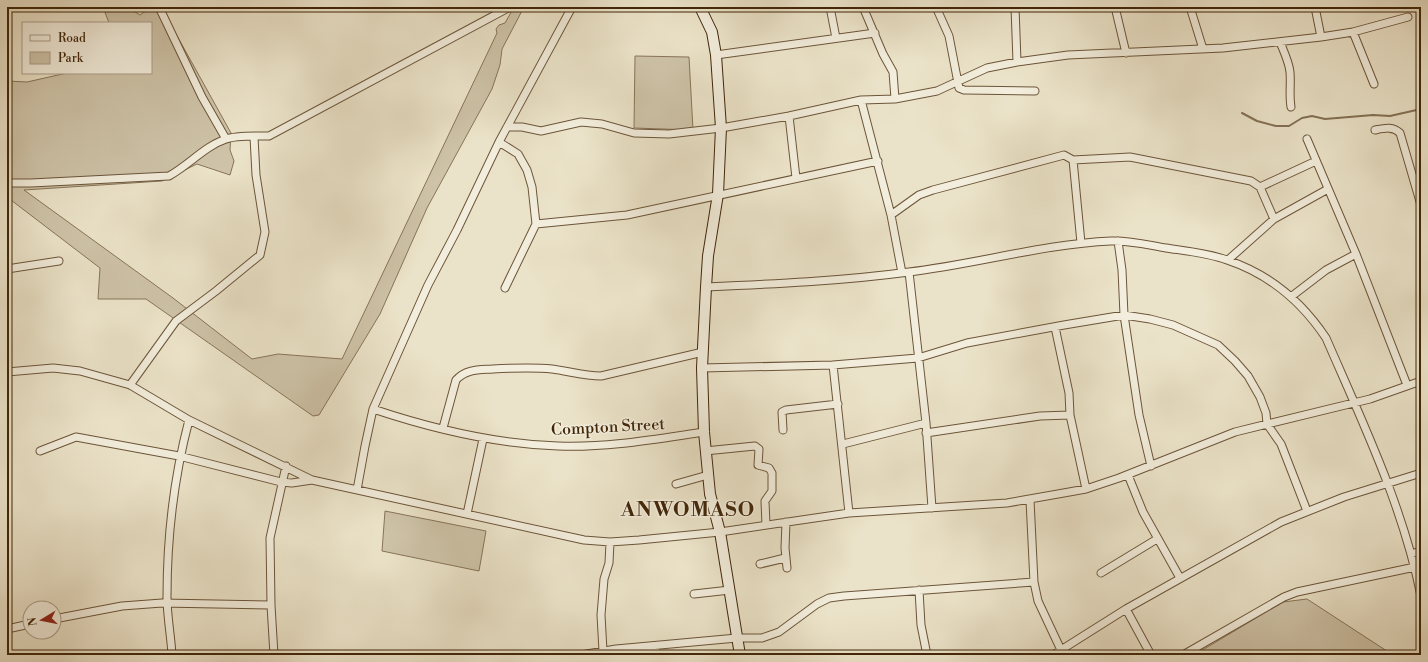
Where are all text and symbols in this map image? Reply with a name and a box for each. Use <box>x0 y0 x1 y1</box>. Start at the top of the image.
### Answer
legend <box>22 22 152 74</box>
text: Road <box>58 31 86 46</box>
text: Park <box>58 51 84 66</box>
street label: Compton Street <box>551 414 666 440</box>
district label: ANWOMASO <box>620 498 755 523</box>
north arrow <box>22 600 62 640</box>
text: N <box>25 616 41 627</box>

